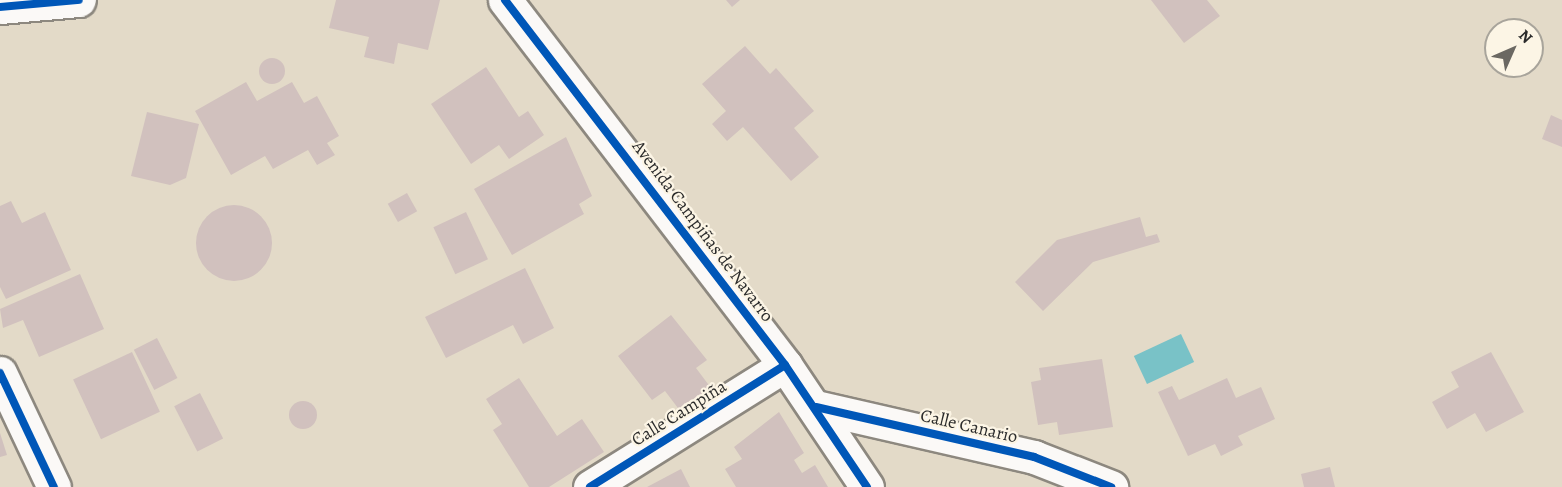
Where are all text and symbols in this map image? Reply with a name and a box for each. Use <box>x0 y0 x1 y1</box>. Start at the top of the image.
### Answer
north arrow <box>1484 18 1544 78</box>
text: N <box>1513 25 1537 49</box>
street label: Avenida Campiñas de Navarro <box>628 136 778 326</box>
street label: Calle Campiña <box>628 375 730 451</box>
street label: Calle Canario <box>918 404 1020 448</box>

